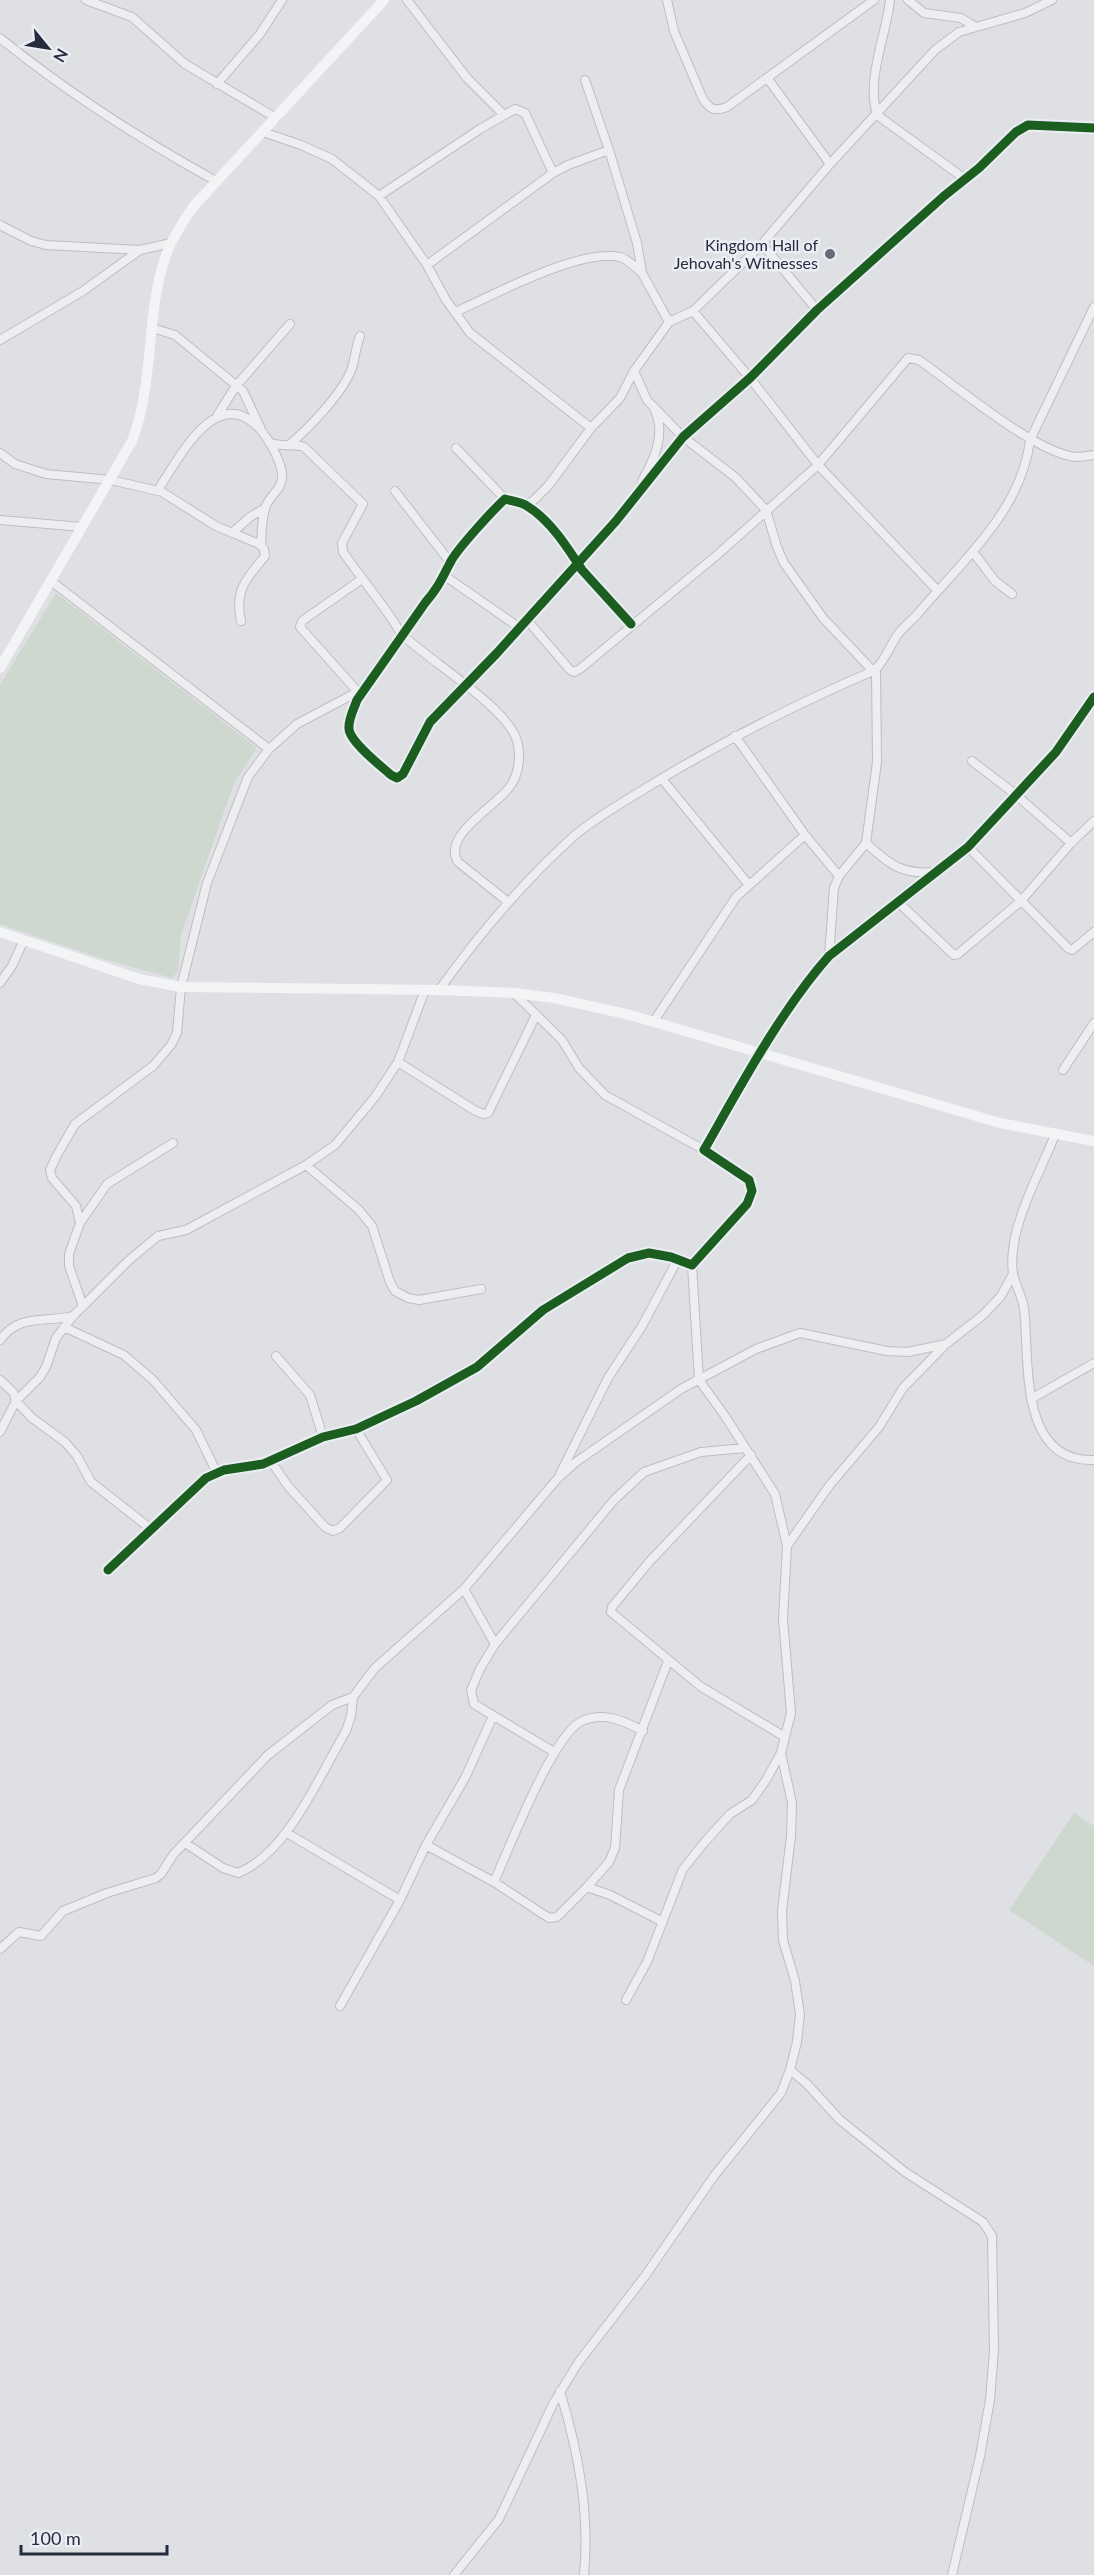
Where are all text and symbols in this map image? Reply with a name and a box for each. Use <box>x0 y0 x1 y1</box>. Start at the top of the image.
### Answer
north arrow <box>18 18 78 78</box>
text: N <box>50 46 73 66</box>
place label: Kingdom Hall of Jehovah's Witnesses <box>674 235 818 272</box>
marker: Kingdom Hall of Jehovah's Witnesses <box>823 247 837 261</box>
scale bar <box>21 2518 166 2556</box>
text: 100 m <box>30 2527 81 2549</box>

